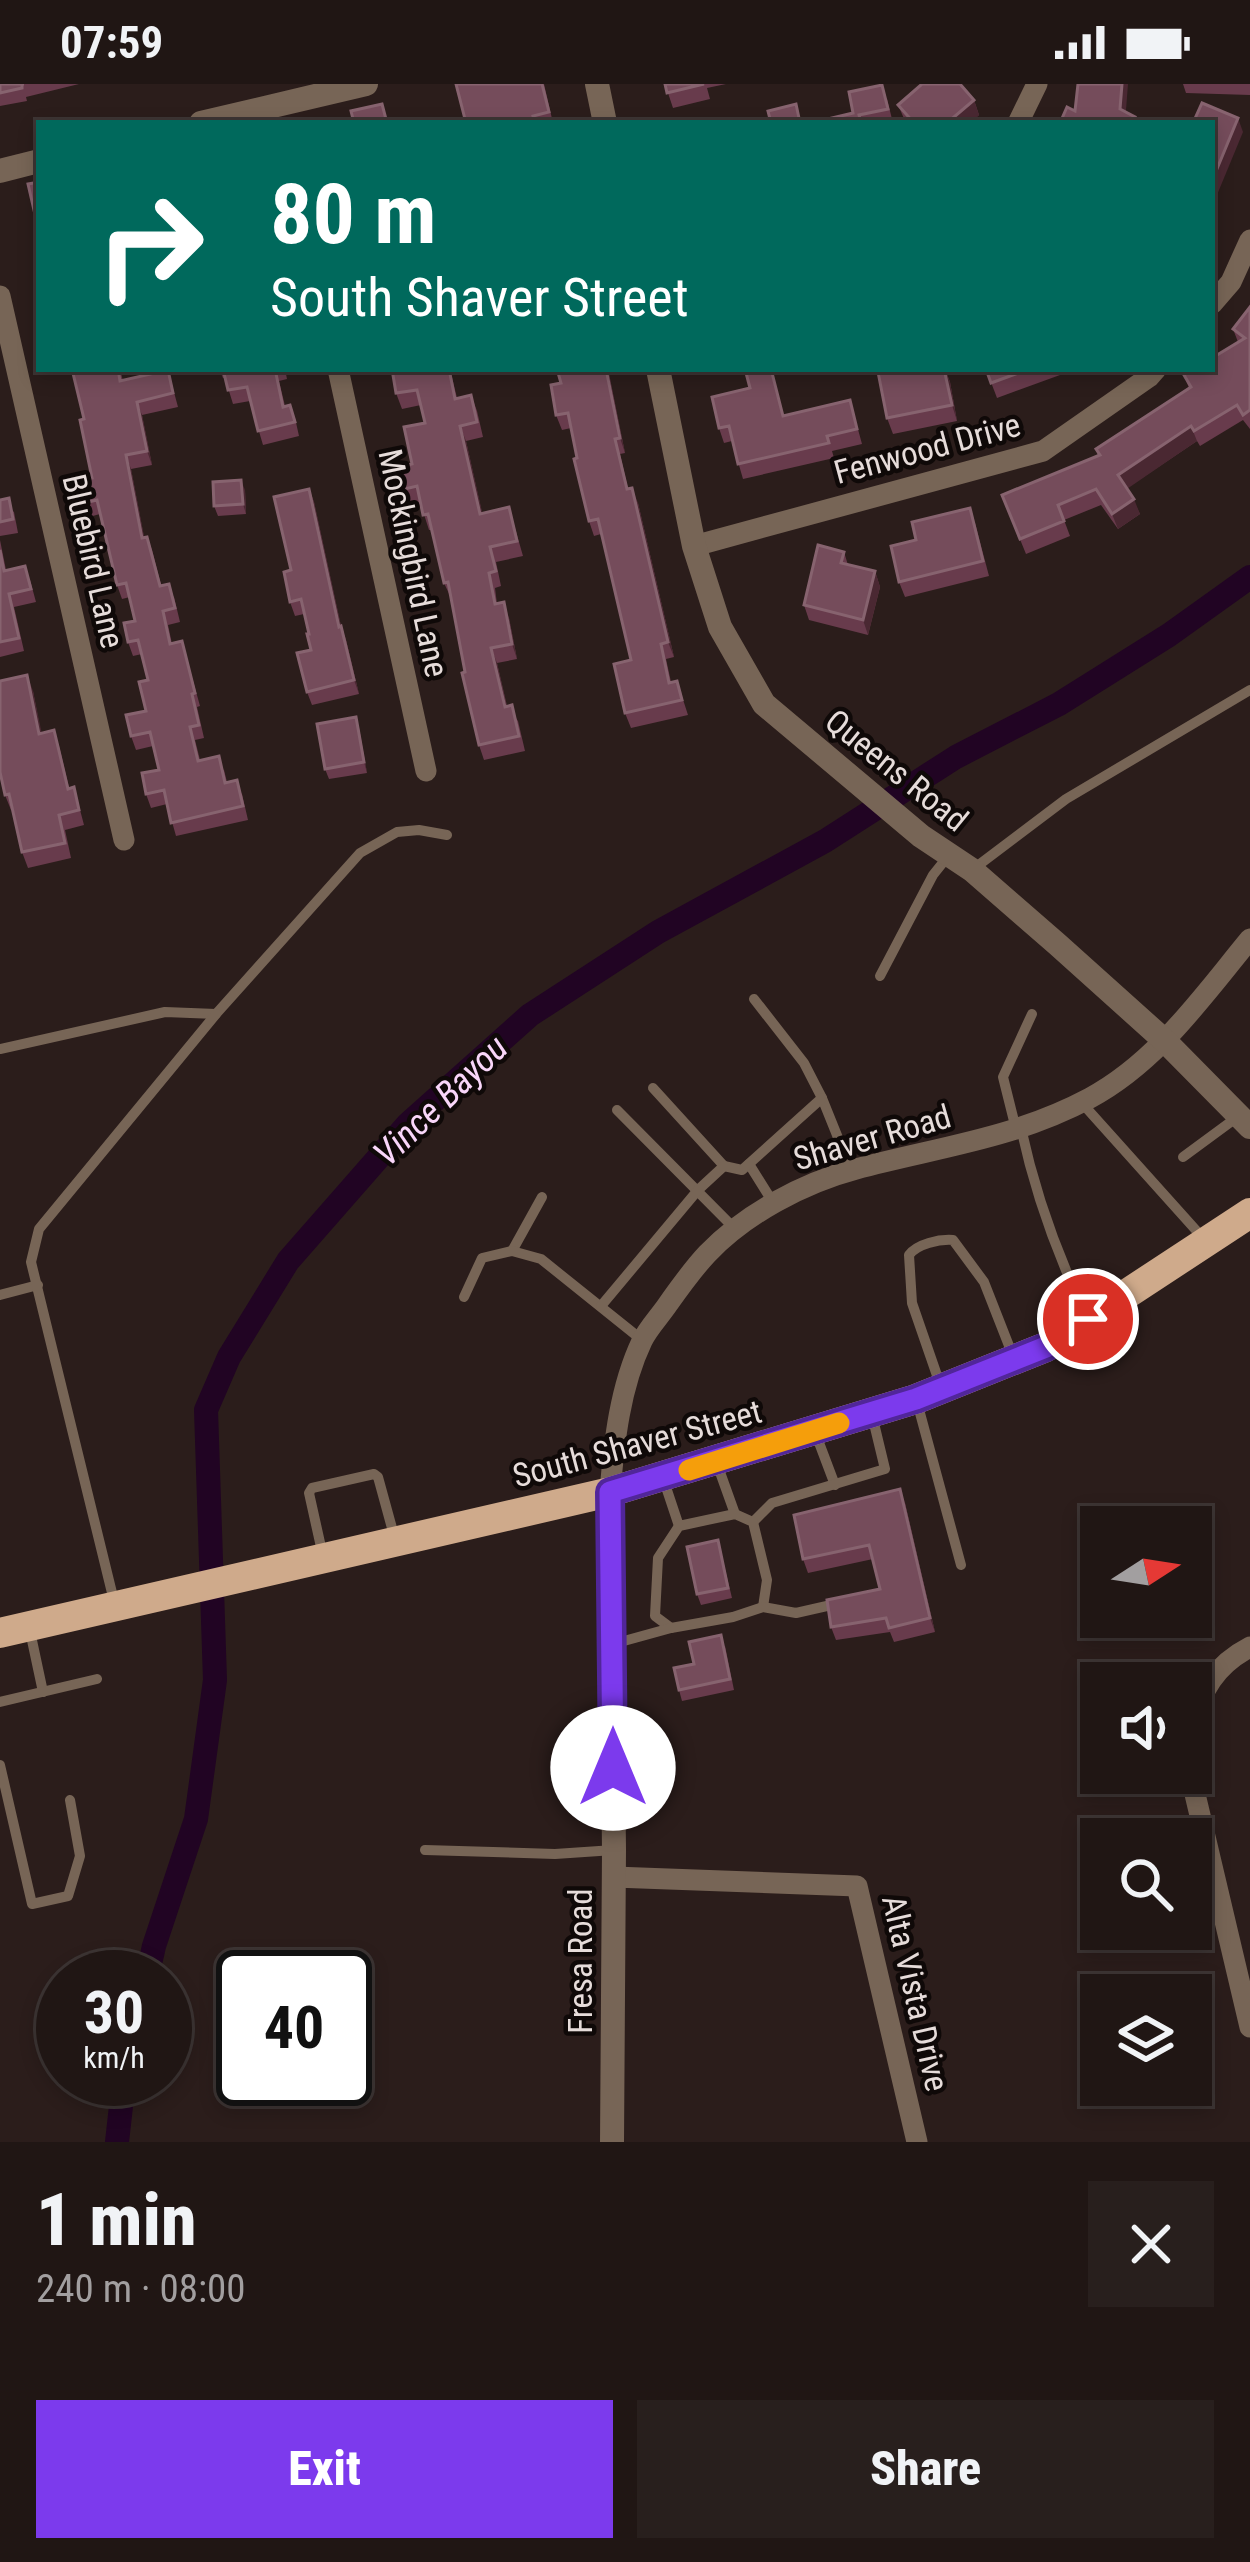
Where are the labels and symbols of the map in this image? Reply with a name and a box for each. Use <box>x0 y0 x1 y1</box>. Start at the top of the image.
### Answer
street label: Fenwood Drive <box>830 405 1025 492</box>
street label: Mockingbird Lane <box>370 446 457 681</box>
street label: Bluebird Lane <box>55 470 132 652</box>
street label: Queens Road <box>818 701 976 840</box>
water label: Vince Bayou <box>365 1027 516 1175</box>
street label: Shaver Road <box>789 1096 955 1179</box>
pin <box>1037 1268 1139 1370</box>
street label: South Shaver Street <box>509 1392 766 1495</box>
north arrow <box>1080 1506 1212 1638</box>
position arrow <box>550 1705 676 1831</box>
street label: Fresa Road <box>561 1888 600 2034</box>
street label: Alta Vista Drive <box>874 1891 957 2095</box>
speed limit sign: 40 <box>216 1950 372 2106</box>

